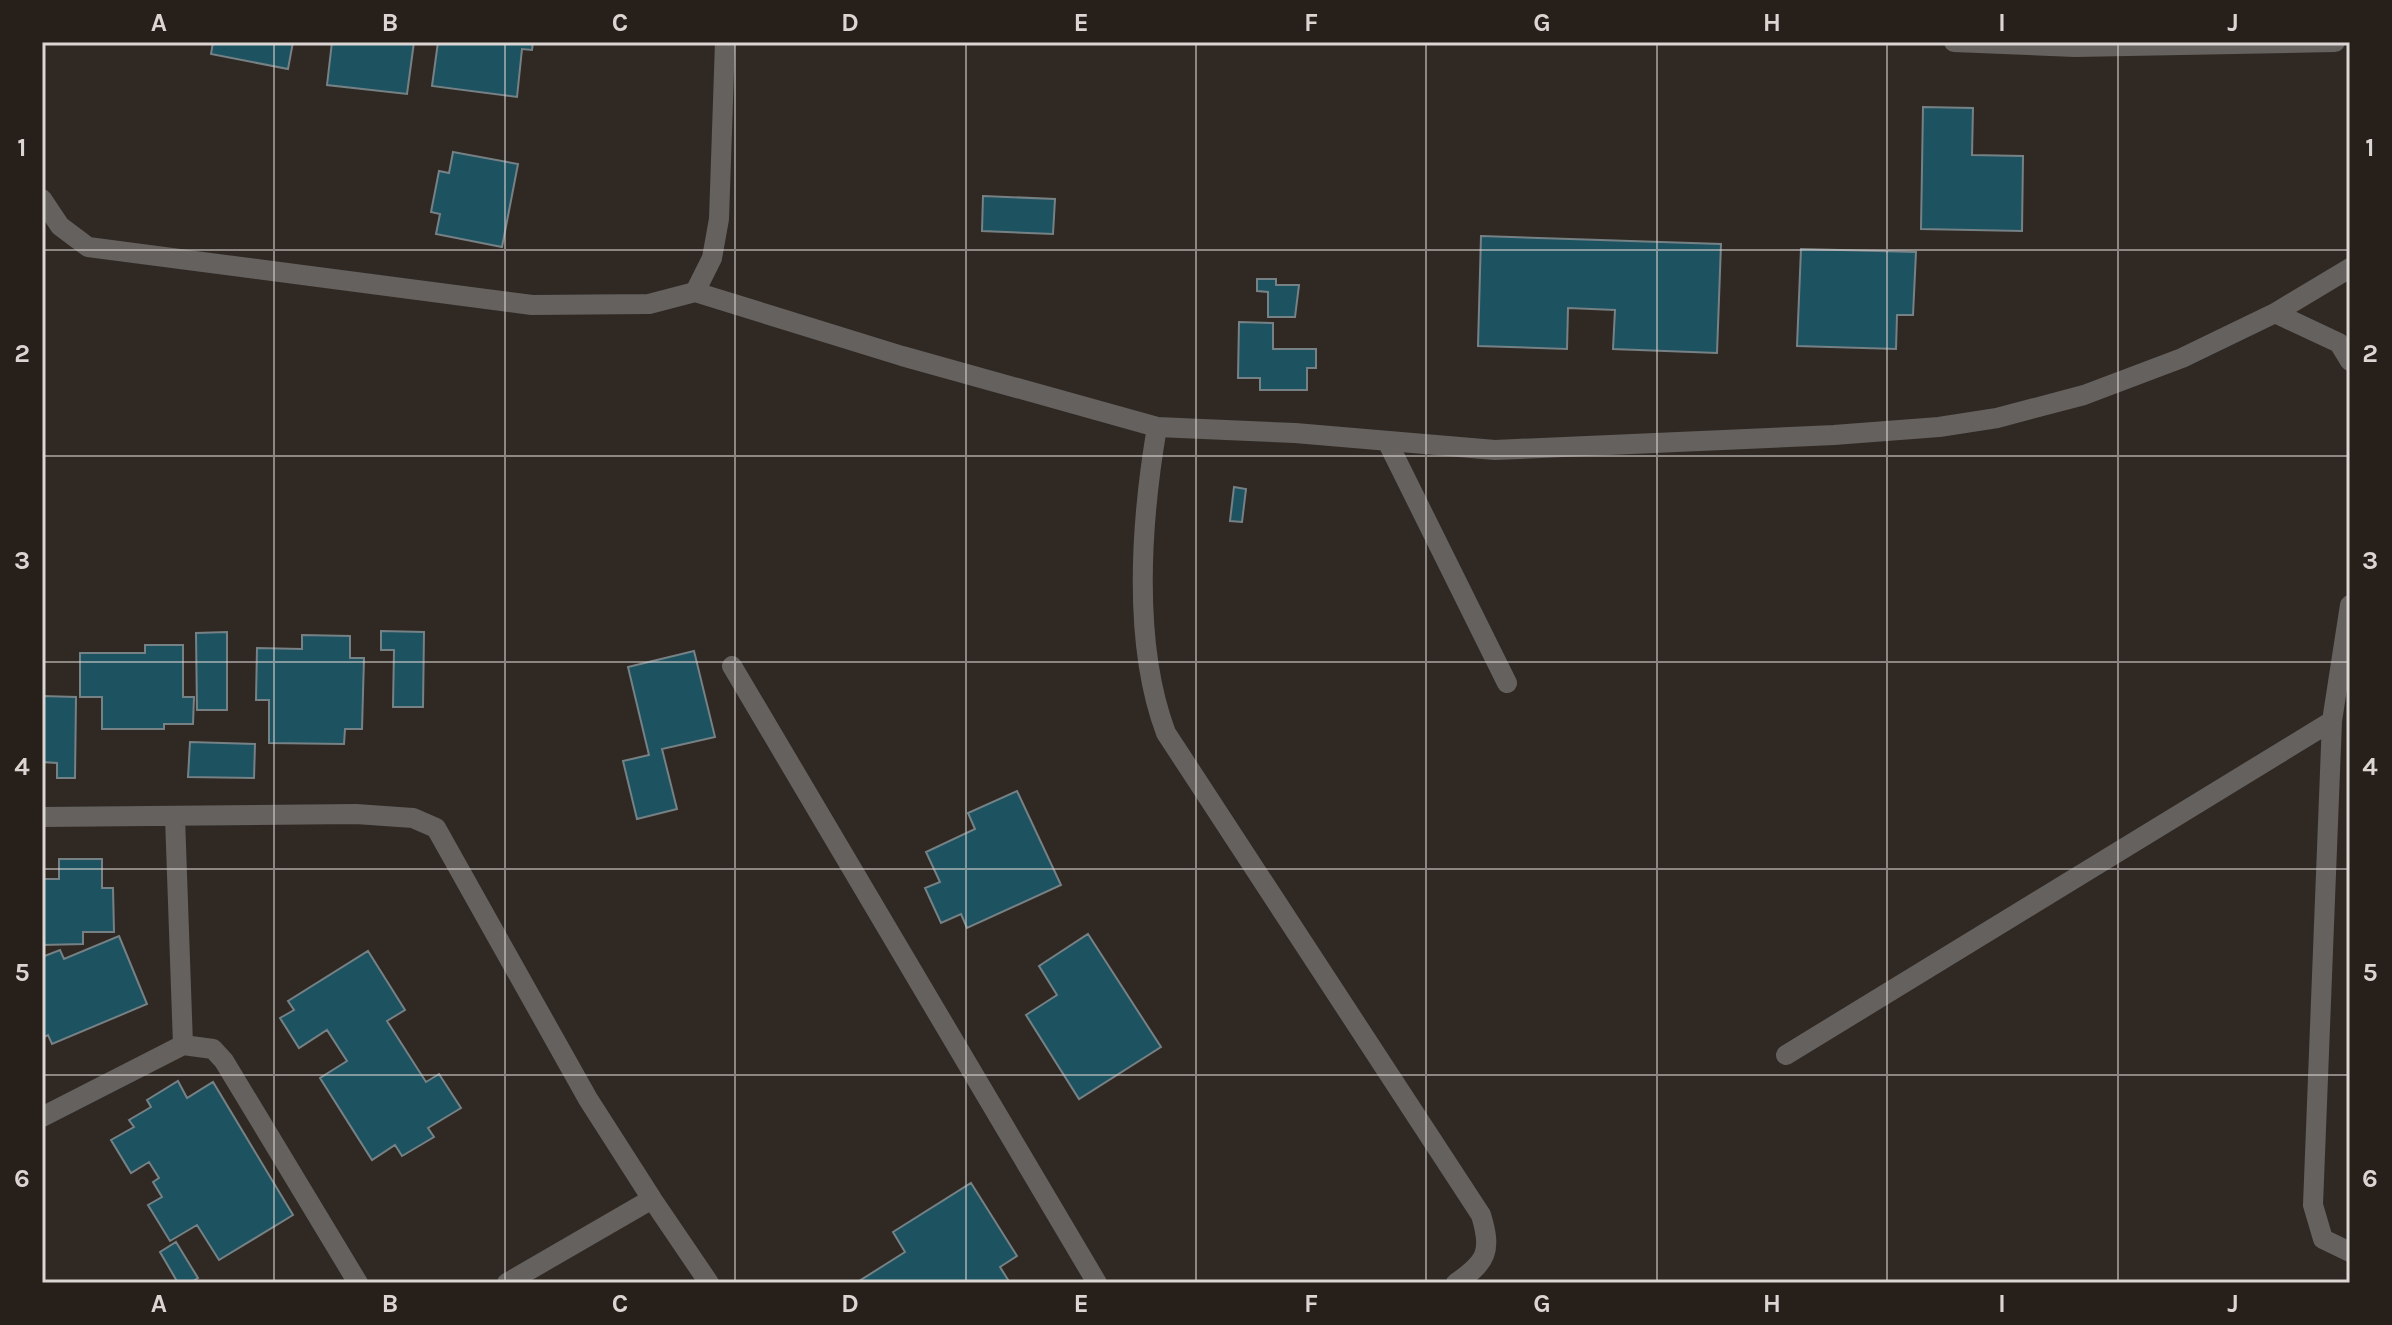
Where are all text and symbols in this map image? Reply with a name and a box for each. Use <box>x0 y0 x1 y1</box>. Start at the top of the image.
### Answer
text: A <box>151 7 167 38</box>
text: B <box>382 7 398 38</box>
text: C <box>612 7 628 38</box>
text: D <box>841 7 859 38</box>
text: E <box>1073 7 1089 38</box>
text: F <box>1304 7 1318 38</box>
text: G <box>1533 7 1551 38</box>
text: H <box>1763 7 1781 38</box>
text: I <box>1998 7 2006 38</box>
text: J <box>2227 7 2239 38</box>
text: 1 <box>17 132 27 163</box>
text: 1 <box>2365 132 2375 163</box>
text: 2 <box>14 338 30 369</box>
text: 2 <box>2362 338 2378 369</box>
text: 3 <box>14 545 30 576</box>
text: 3 <box>2362 545 2378 576</box>
text: 4 <box>14 751 30 782</box>
text: 4 <box>2362 751 2378 782</box>
text: 5 <box>14 957 30 988</box>
text: 5 <box>2362 957 2378 988</box>
text: 6 <box>14 1163 30 1194</box>
text: 6 <box>2362 1163 2378 1194</box>
text: A <box>151 1288 167 1319</box>
text: B <box>382 1288 398 1319</box>
text: C <box>612 1288 628 1319</box>
text: D <box>841 1288 859 1319</box>
text: E <box>1073 1288 1089 1319</box>
text: F <box>1304 1288 1318 1319</box>
text: G <box>1533 1288 1551 1319</box>
text: H <box>1763 1288 1781 1319</box>
text: I <box>1998 1288 2006 1319</box>
text: J <box>2227 1288 2239 1319</box>

